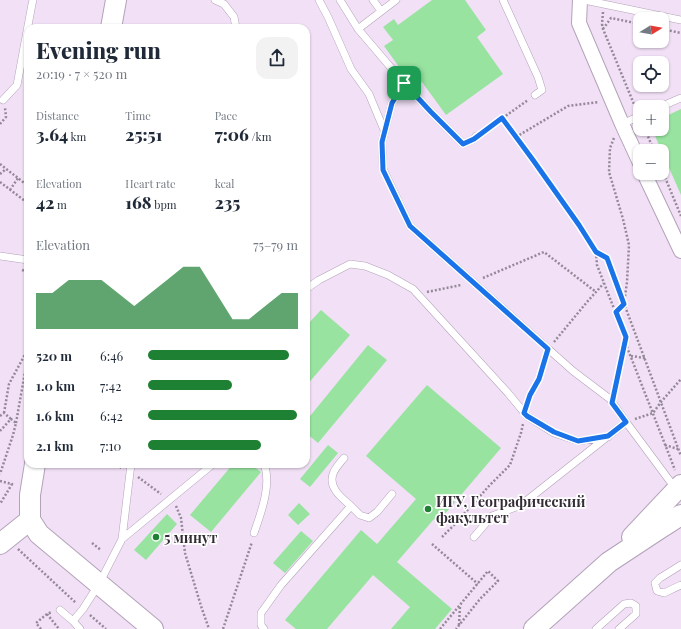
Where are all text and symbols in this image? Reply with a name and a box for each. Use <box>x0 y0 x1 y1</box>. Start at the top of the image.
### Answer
north arrow <box>633 12 669 48</box>
map controls <box>633 12 669 180</box>
text: Evening run <box>36 35 161 65</box>
button: share <box>256 37 298 79</box>
button: locate <box>633 56 669 92</box>
text: 20:19 · 7 × 520 m <box>36 65 127 82</box>
pin <box>387 66 421 100</box>
icon: arrive <box>393 72 415 94</box>
button: + <box>633 100 669 136</box>
text: Distance <box>36 108 79 123</box>
text: Time <box>125 108 151 123</box>
text: Pace <box>215 108 237 123</box>
text: 3.64 <box>36 123 68 145</box>
text: 25:51 <box>125 123 162 145</box>
text: 7:06 <box>215 123 249 145</box>
text: km <box>68 129 86 144</box>
text: /km <box>249 129 271 144</box>
button: − <box>633 144 669 180</box>
text: Elevation <box>36 176 82 191</box>
text: Heart rate <box>125 176 176 191</box>
text: kcal <box>215 176 234 191</box>
text: 42 <box>36 191 54 213</box>
text: 168 <box>125 191 151 213</box>
text: 235 <box>215 191 240 213</box>
text: m <box>54 197 67 212</box>
text: bpm <box>151 197 177 212</box>
text: Elevation <box>36 236 90 253</box>
text: 75–79 m <box>253 236 298 253</box>
text: 520 m <box>36 347 72 364</box>
text: 6:46 <box>100 347 123 364</box>
text: 1.0 km <box>36 377 75 394</box>
text: 7:42 <box>100 377 121 394</box>
text: 1.6 km <box>36 407 74 424</box>
text: 6:42 <box>100 407 123 424</box>
text: 2.1 km <box>36 437 74 454</box>
text: 7:10 <box>100 437 121 454</box>
place label: ИГУ, Географический факультет <box>436 492 585 527</box>
marker: ИГУ, Географический факультет <box>423 504 433 514</box>
place label: 5 минут <box>164 528 217 547</box>
marker: 5 минут <box>151 532 161 542</box>

